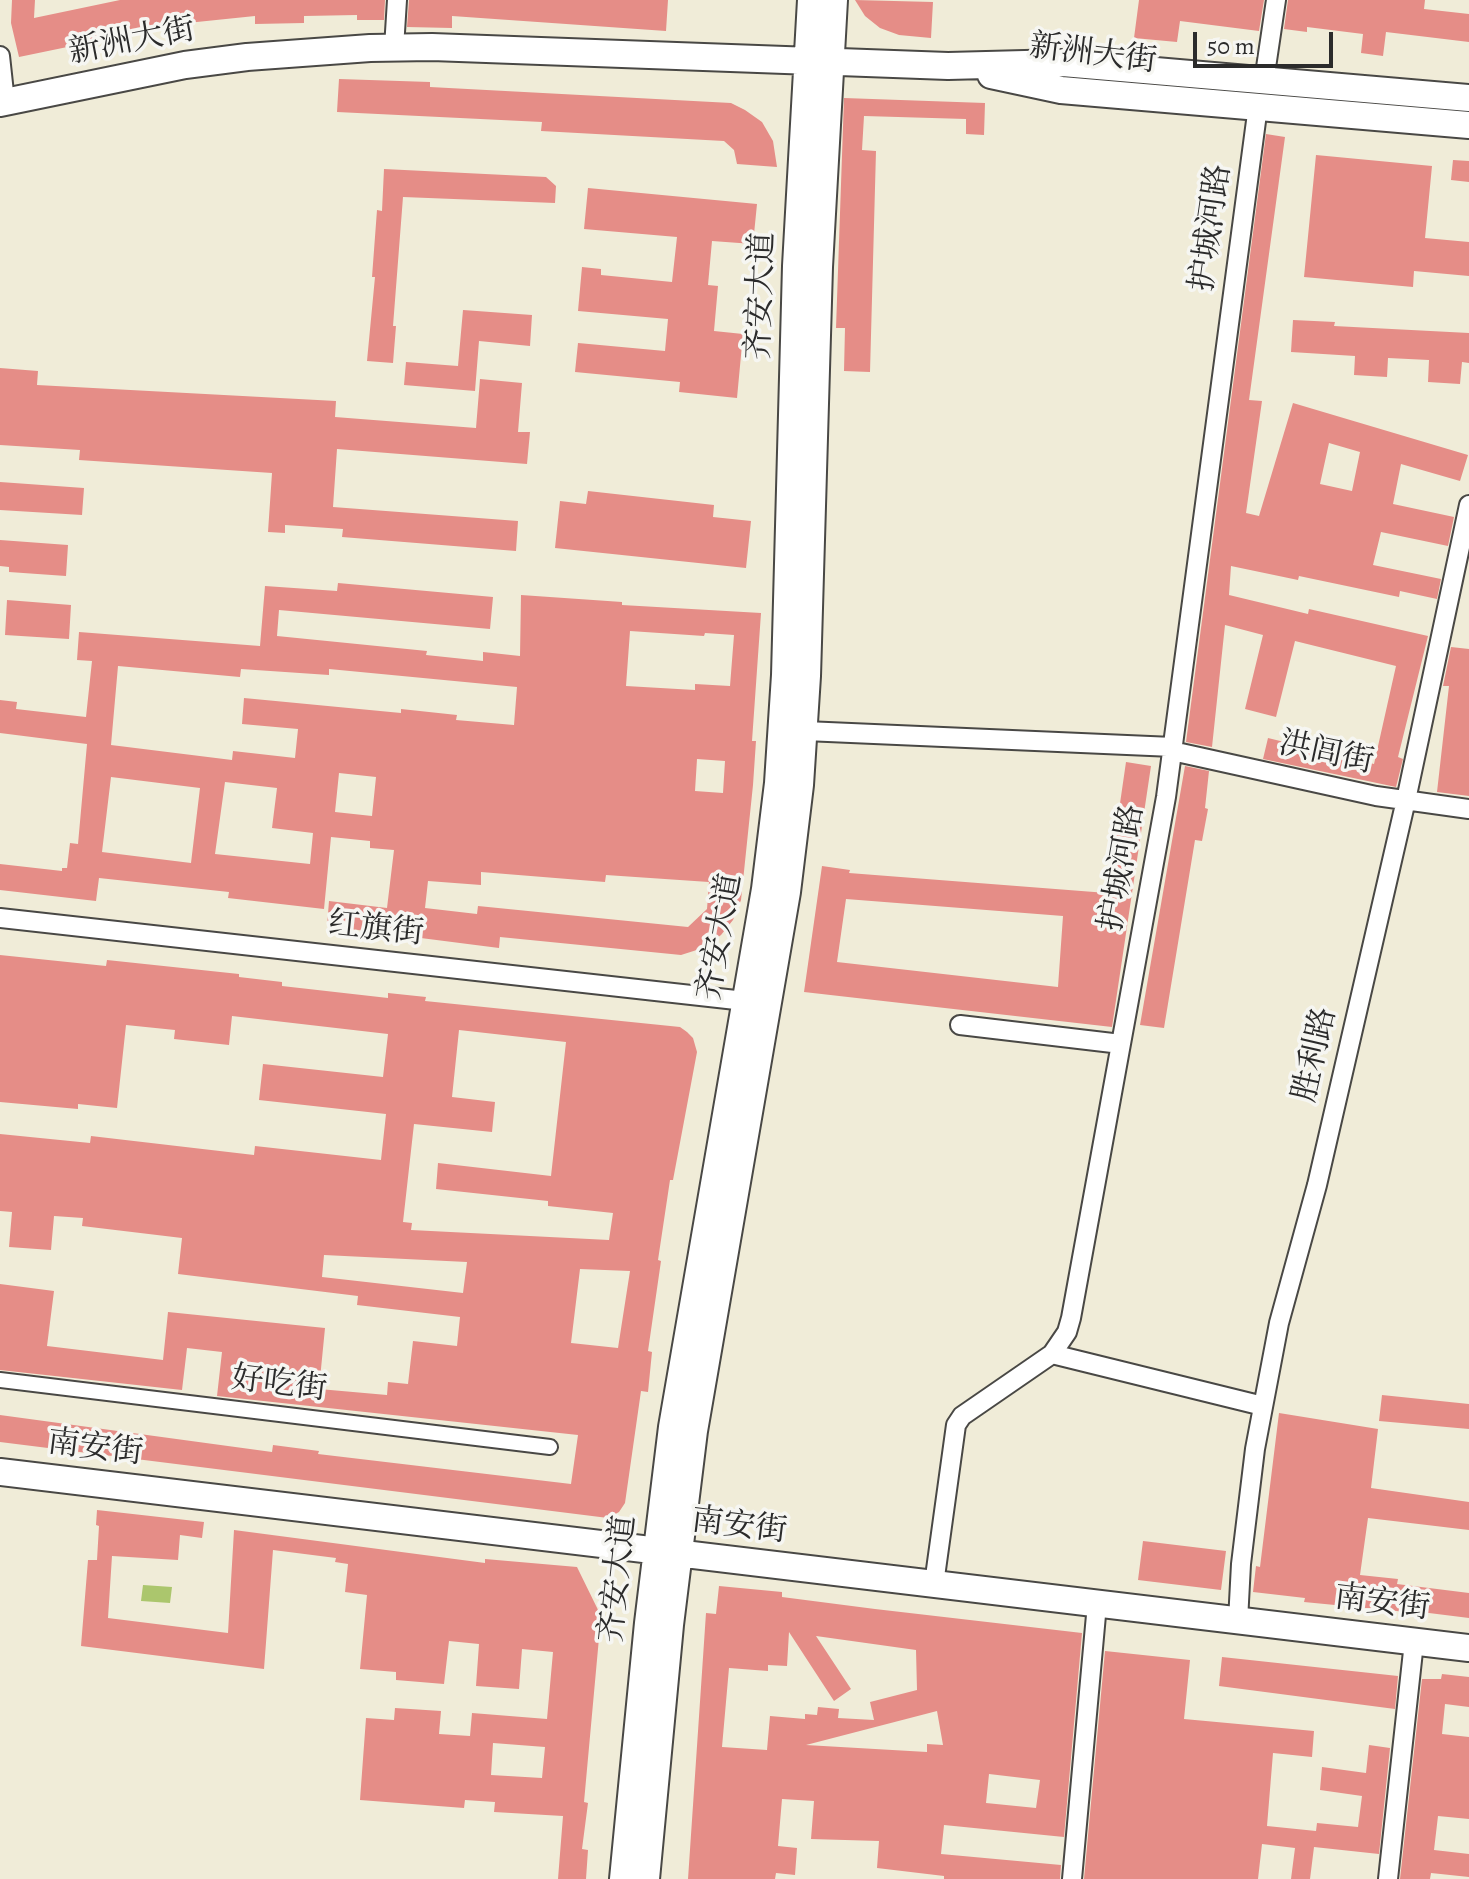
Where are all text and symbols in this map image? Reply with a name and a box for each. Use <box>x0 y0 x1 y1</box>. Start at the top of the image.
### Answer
street label: 新洲大街 <box>66 11 198 73</box>
scale bar <box>1197 16 1337 66</box>
street label: 新洲大街 <box>1027 28 1159 82</box>
text: 50 m <box>1207 30 1255 62</box>
street label: 护城河路 <box>1184 162 1240 294</box>
street label: 齐安大道 <box>741 231 783 361</box>
street label: 洪闾街 <box>1275 725 1377 783</box>
street label: 护城河路 <box>1093 802 1153 934</box>
street label: 齐安大道 <box>691 871 751 1003</box>
street label: 红旗街 <box>326 906 426 954</box>
street label: 胜利路 <box>1286 1004 1346 1106</box>
street label: 好吃街 <box>229 1360 329 1410</box>
street label: 南安街 <box>45 1424 145 1474</box>
street label: 南安街 <box>689 1502 789 1552</box>
street label: 齐安大道 <box>593 1513 645 1645</box>
street label: 南安街 <box>1332 1579 1432 1629</box>

